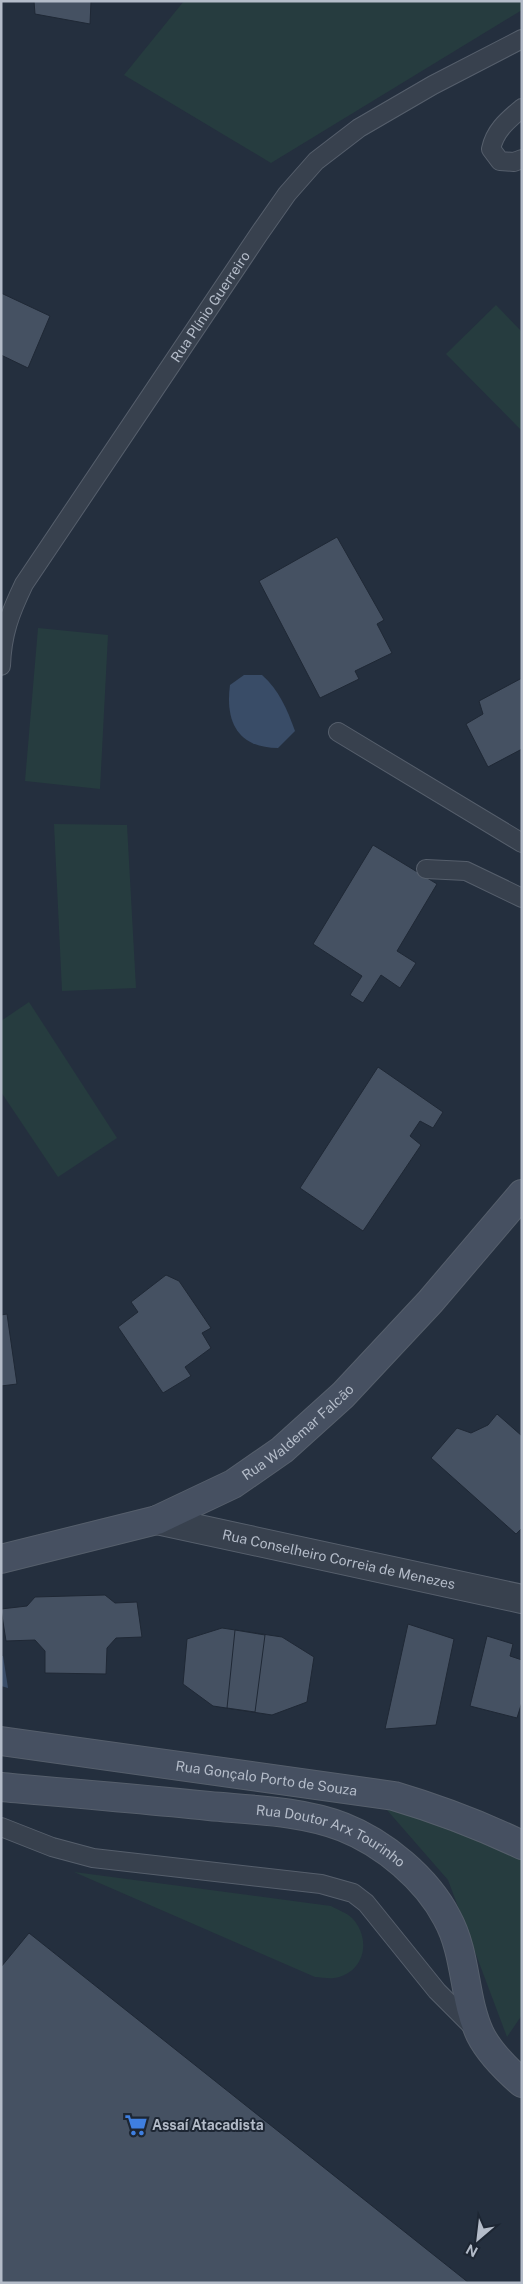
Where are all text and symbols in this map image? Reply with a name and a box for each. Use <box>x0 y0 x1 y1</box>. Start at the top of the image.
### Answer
street label: Rua Plínio Guerreiro <box>167 248 253 365</box>
street label: Rua Waldemar Falcão <box>239 1381 357 1483</box>
street label: Rua Conselheiro Correia de Menezes <box>221 1526 457 1592</box>
street label: Rua Gonçalo Porto de Souza <box>175 1758 358 1799</box>
street label: Rua Doutor Arx Tourinho <box>255 1802 408 1870</box>
supermarket icon: Assaí Atacadista <box>123 2112 149 2138</box>
place label: Assaí Atacadista <box>152 2117 264 2133</box>
north arrow <box>453 2214 503 2264</box>
text: N <box>463 2241 480 2260</box>

